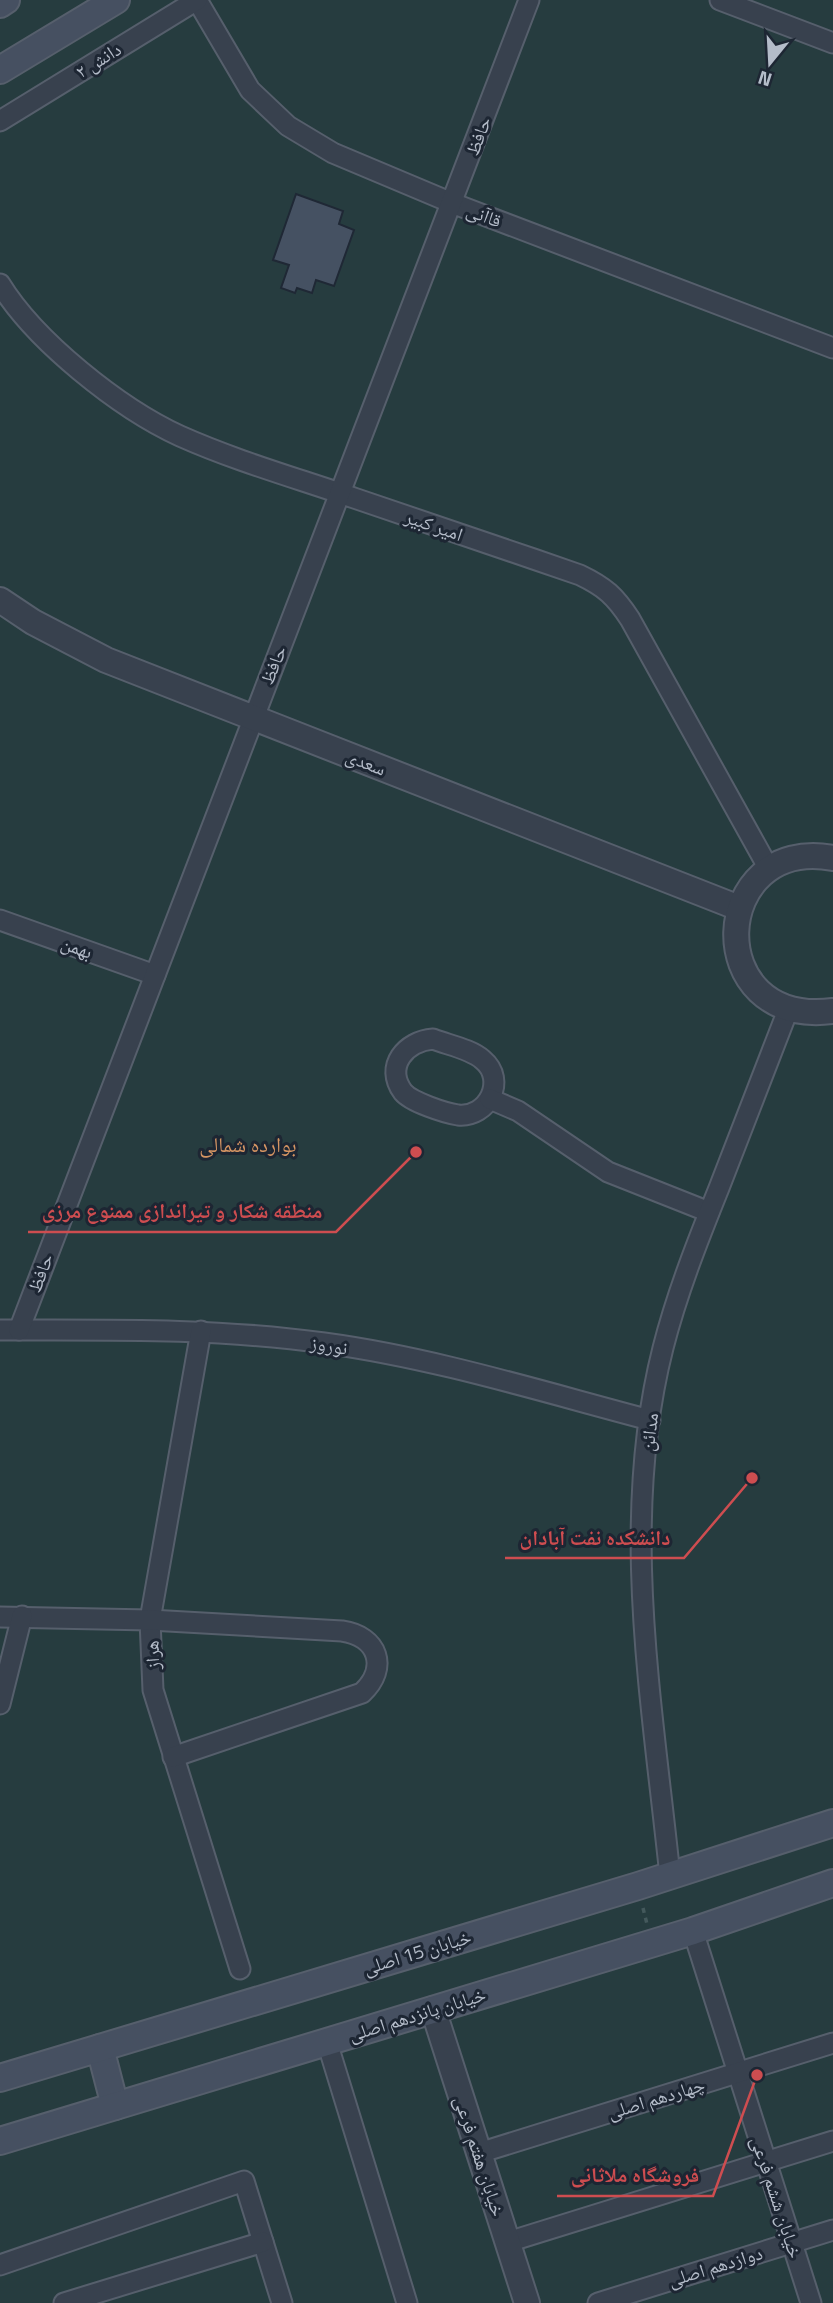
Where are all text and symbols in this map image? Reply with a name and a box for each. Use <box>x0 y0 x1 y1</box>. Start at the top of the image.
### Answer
north arrow <box>735 28 805 98</box>
street label: دانش ۲ <box>69 34 127 85</box>
text: N <box>754 64 775 95</box>
street label: حافظ <box>457 112 498 160</box>
street label: قاآنی <box>462 195 506 234</box>
street label: امیر کبیر <box>400 501 467 548</box>
street label: حافظ <box>252 641 293 689</box>
street label: سعدی <box>342 741 391 782</box>
street label: بهمن <box>57 928 97 966</box>
district label: بوارده شمالی <box>199 1128 297 1160</box>
callout: منطقه شکار و تیراندازی ممنوع مرزی <box>28 1190 336 1232</box>
text: منطقه شکار و تیراندازی ممنوع مرزی <box>42 1194 322 1226</box>
street label: حافظ <box>19 1249 60 1297</box>
street label: نوروز <box>307 1327 350 1362</box>
street label: مدائن <box>632 1411 665 1453</box>
callout: دانشکده نفت آبادان <box>505 1516 684 1558</box>
text: دانشکده نفت آبادان <box>520 1521 670 1553</box>
street label: هراز <box>136 1640 167 1671</box>
street label: خیابان 15 اصلی <box>359 1921 475 1982</box>
street label: خیابان پانزدهم اصلی <box>345 1979 489 2048</box>
street label: چهاردهم اصلی <box>604 2069 708 2126</box>
street label: خیابان هفتم فرعی <box>447 2092 514 2220</box>
street label: خیابان ششم فرعی <box>744 2132 811 2262</box>
callout: فروشگاه ملاثانی <box>557 2154 713 2196</box>
text: فروشگاه ملاثانی <box>571 2158 699 2190</box>
street label: دوازدهم اصلی <box>664 2237 766 2294</box>

